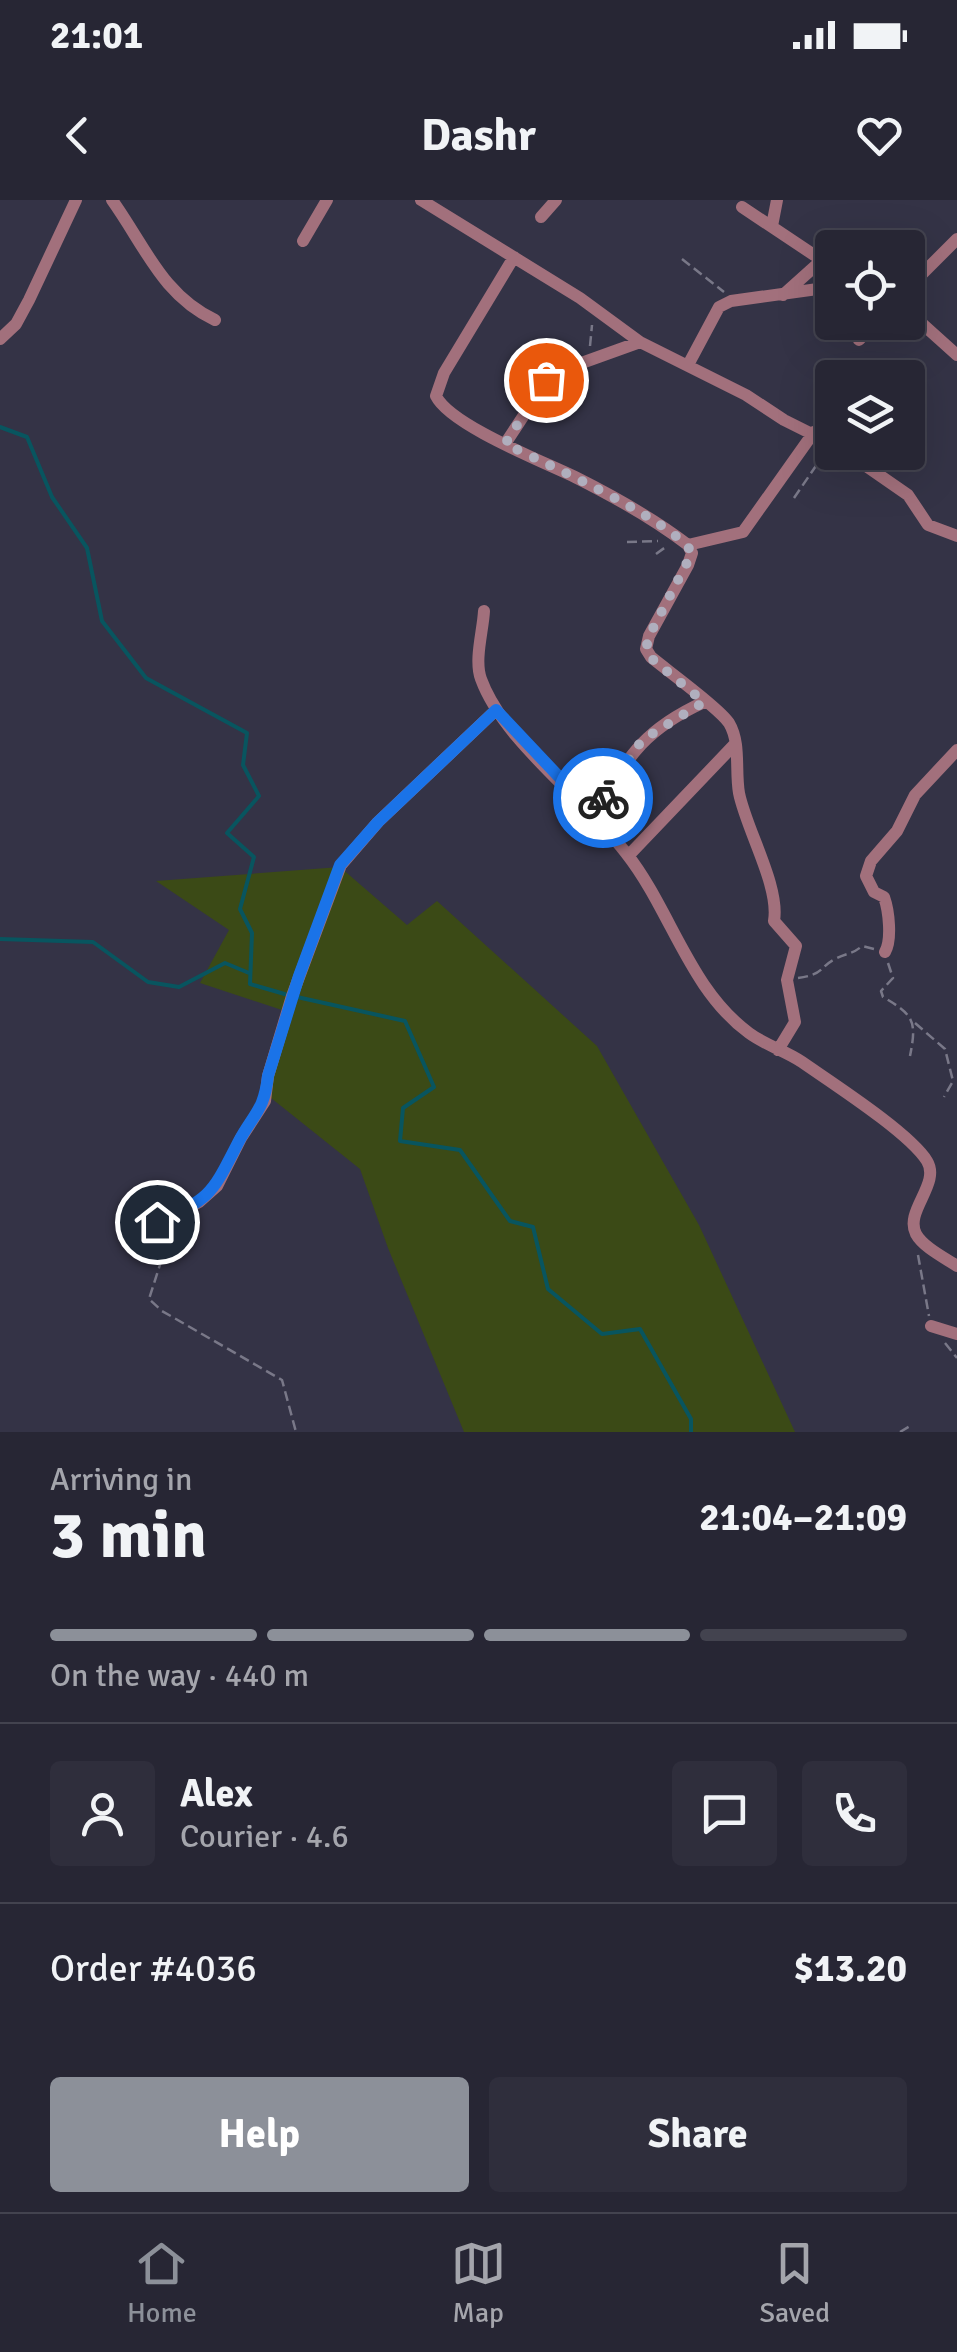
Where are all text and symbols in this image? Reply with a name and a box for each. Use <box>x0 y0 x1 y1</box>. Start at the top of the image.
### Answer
text: 21:01 <box>50 12 143 59</box>
icon: back <box>50 108 105 163</box>
text: Dashr <box>421 108 536 163</box>
icon: heart <box>852 108 907 163</box>
map controls <box>815 230 925 470</box>
button: locate <box>815 230 925 340</box>
pin <box>504 338 589 423</box>
icon: bag <box>519 353 574 408</box>
button: layers <box>815 360 925 470</box>
courier <box>553 748 653 848</box>
icon: bike <box>576 771 631 826</box>
pin <box>115 1180 200 1265</box>
icon: home <box>130 1195 185 1250</box>
text: Arriving in <box>50 1460 192 1499</box>
text: 21:04–21:09 <box>699 1494 907 1541</box>
text: 3 min <box>50 1496 207 1576</box>
text: On the way · 440 m <box>50 1656 309 1695</box>
button: person <box>50 1761 155 1866</box>
button: chat <box>672 1761 777 1866</box>
button: phone <box>802 1761 907 1866</box>
text: Alex <box>180 1770 253 1817</box>
text: Courier · 4.6 <box>180 1817 349 1856</box>
text: Order #4036 <box>50 1945 257 1992</box>
text: $13.20 <box>794 1945 907 1992</box>
button: Help <box>50 2077 469 2192</box>
button: Share <box>489 2077 907 2192</box>
tab: Home <box>127 2236 197 2330</box>
tab: Map <box>451 2236 506 2330</box>
tab: Saved <box>760 2236 830 2330</box>

